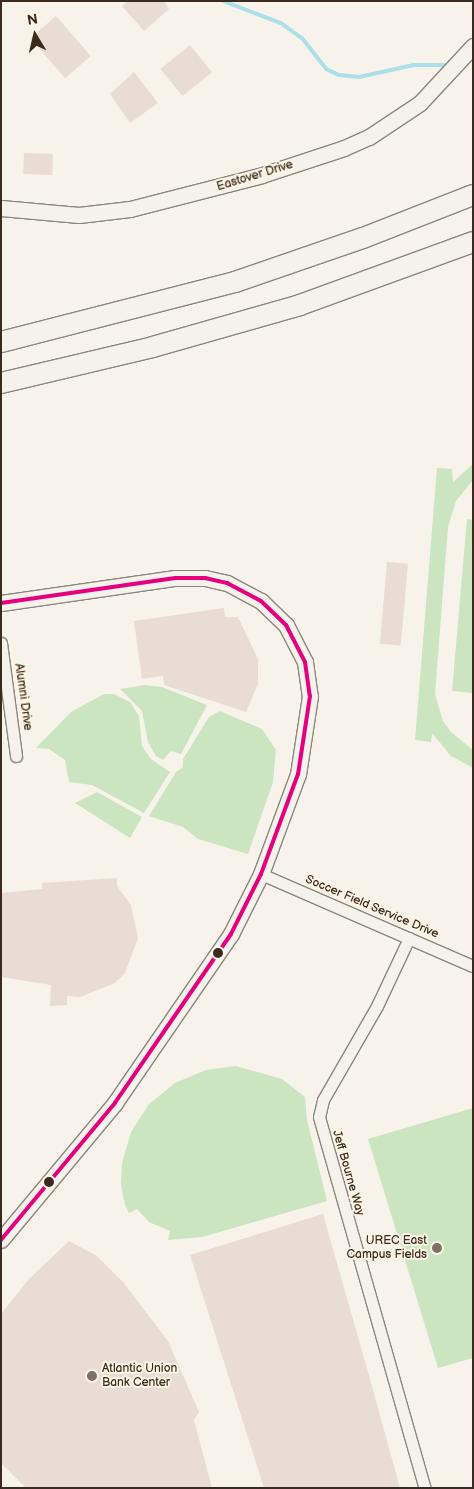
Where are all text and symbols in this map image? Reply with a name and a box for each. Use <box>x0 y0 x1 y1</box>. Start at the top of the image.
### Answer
north arrow <box>10 10 60 60</box>
text: N <box>26 10 39 29</box>
street label: Eastover Drive <box>215 158 295 194</box>
street label: Alumni Drive <box>11 663 35 731</box>
street label: Soccer Field Service Drive <box>303 872 441 942</box>
unlabelled marker <box>213 948 223 958</box>
street label: Jeff Bourne Way <box>329 1129 367 1217</box>
unlabelled marker <box>44 1177 54 1187</box>
place label: UREC East Campus Fields <box>347 1234 427 1262</box>
marker: UREC East Campus Fields <box>431 1242 443 1254</box>
place label: Atlantic Union Bank Center <box>102 1362 177 1390</box>
marker: Atlantic Union Bank Center <box>86 1370 98 1382</box>

